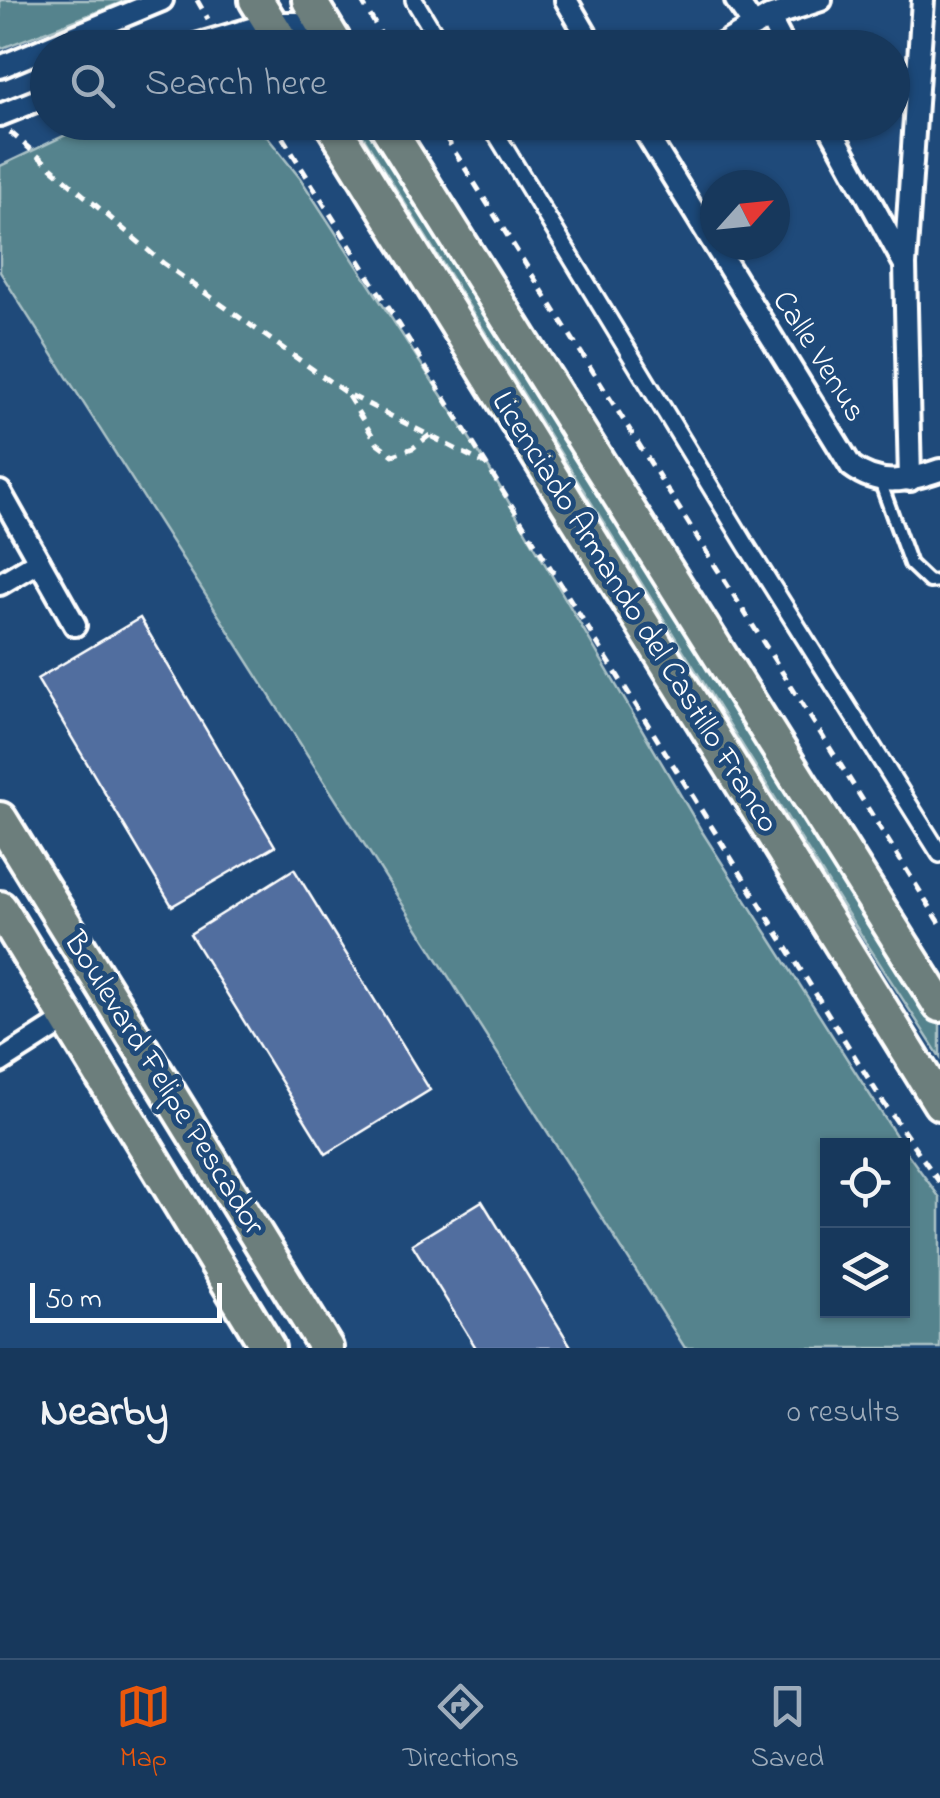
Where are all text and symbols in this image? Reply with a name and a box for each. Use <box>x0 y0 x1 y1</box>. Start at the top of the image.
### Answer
search box <box>30 30 910 140</box>
text: Search here <box>145 57 327 113</box>
icon: search <box>65 58 120 113</box>
north arrow <box>700 170 790 260</box>
street label: Calle Venus <box>759 282 877 432</box>
street label: Licenciado Armando del Castillo Franco <box>478 383 790 843</box>
street label: Boulevard Felipe Pescador <box>50 922 276 1245</box>
map controls <box>820 1138 910 1318</box>
button: locate <box>820 1138 910 1228</box>
button: layers <box>820 1228 910 1318</box>
scale bar <box>30 1278 222 1322</box>
text: 50 m <box>45 1280 102 1321</box>
text: Nearby <box>40 1383 168 1444</box>
text: 0 results <box>787 1390 900 1437</box>
tab: Map <box>116 1679 171 1780</box>
tab: Directions <box>403 1679 519 1780</box>
tab: Saved <box>751 1679 824 1780</box>

